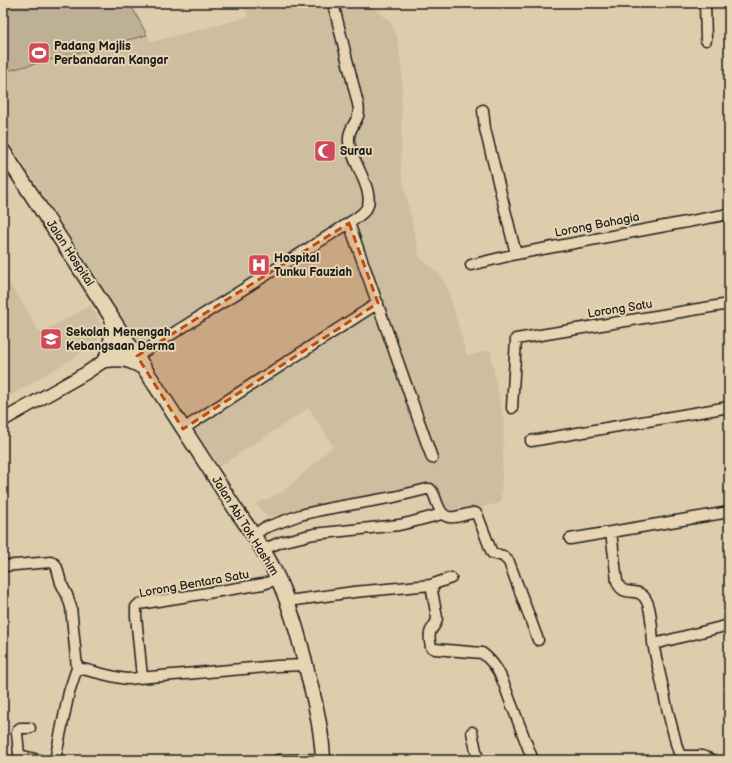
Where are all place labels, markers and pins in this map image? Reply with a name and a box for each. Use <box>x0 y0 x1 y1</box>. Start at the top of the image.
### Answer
place label: Padang Majlis Perbandaran Kangar <box>54 39 168 68</box>
sports icon: Padang Majlis Perbandaran Kangar <box>26 40 52 66</box>
mosque icon: Surau <box>312 138 338 164</box>
place label: Surau <box>340 144 372 159</box>
place label: Hospital Tunku Fauziah <box>274 251 352 280</box>
hospital icon: Hospital Tunku Fauziah <box>246 252 272 278</box>
place label: Sekolah Menengah Kebangsaan Derma <box>66 325 175 354</box>
school or university icon: Sekolah Menengah Kebangsaan Derma <box>38 326 64 352</box>

